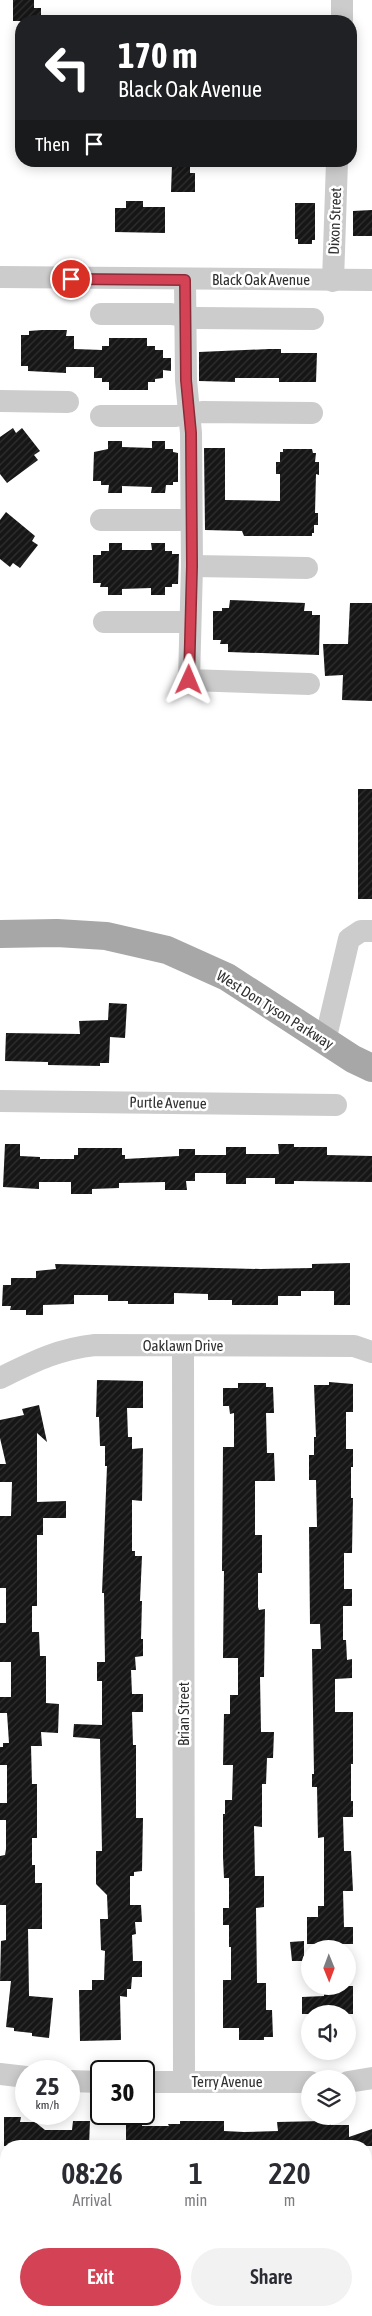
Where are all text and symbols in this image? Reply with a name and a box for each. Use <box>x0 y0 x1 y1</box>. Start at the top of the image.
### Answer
icon: left <box>35 35 100 100</box>
text: 170 m <box>118 35 197 75</box>
text: Black Oak Avenue <box>118 76 262 102</box>
icon: arrive <box>80 130 108 158</box>
text: Then <box>35 133 70 155</box>
street label: Dixon Street <box>325 187 344 255</box>
pin <box>50 258 92 300</box>
icon: arrive <box>57 265 85 293</box>
street label: Black Oak Avenue <box>212 271 310 288</box>
position arrow <box>162 653 214 705</box>
street label: West Don Tyson Parkway <box>214 967 337 1052</box>
street label: Purtle Avenue <box>129 1093 207 1112</box>
street label: Oaklawn Drive <box>143 1337 224 1354</box>
street label: Brian Street <box>175 1682 192 1746</box>
north arrow <box>301 1940 356 1995</box>
map controls <box>301 1940 356 2125</box>
button: sound <box>301 2005 356 2060</box>
speed limit sign: 30 <box>90 2060 155 2125</box>
button: layers <box>301 2070 356 2125</box>
text: 25 <box>36 2072 59 2100</box>
street label: Terry Avenue <box>191 2073 263 2090</box>
text: km/h <box>36 2098 59 2112</box>
text: 08:26 <box>61 2156 123 2190</box>
text: 1 <box>189 2156 203 2190</box>
text: 220 <box>268 2156 311 2190</box>
text: Arrival <box>73 2191 112 2209</box>
text: min <box>184 2191 207 2209</box>
text: m <box>284 2191 295 2209</box>
button: Exit <box>20 2248 181 2306</box>
button: Share <box>191 2248 352 2306</box>

